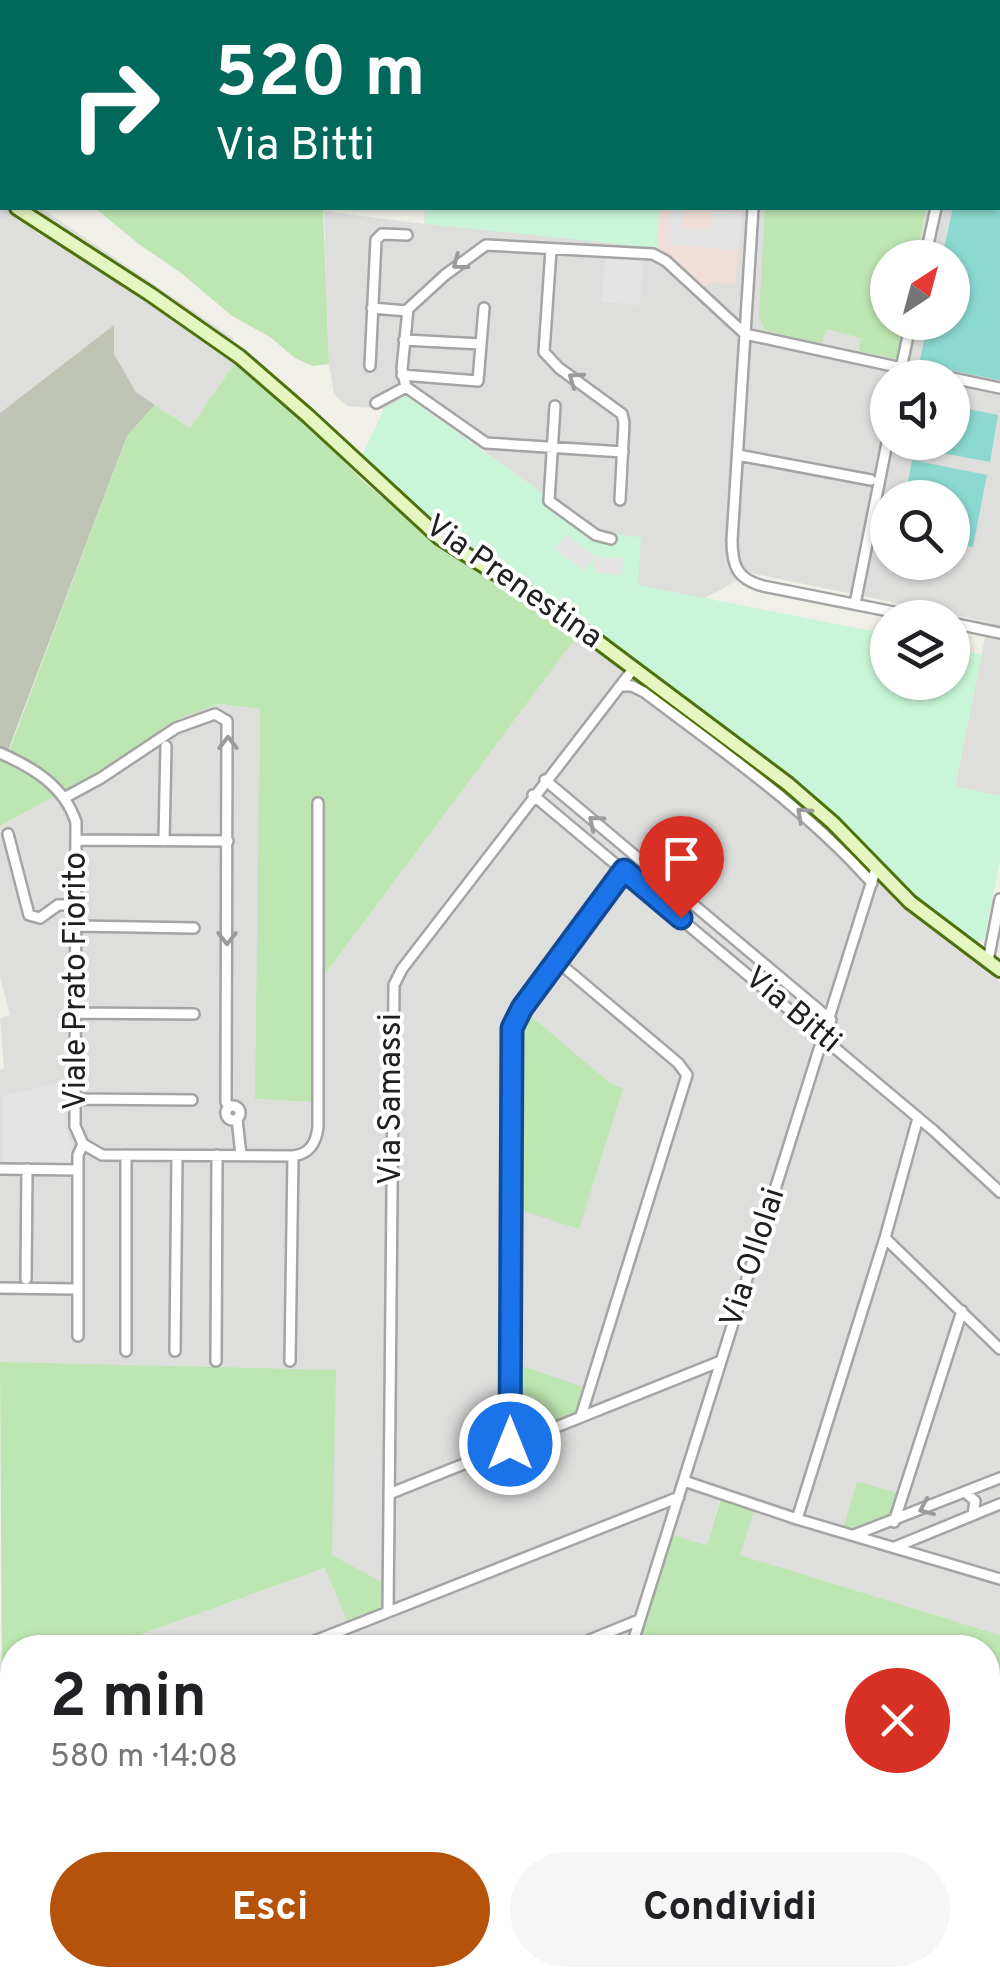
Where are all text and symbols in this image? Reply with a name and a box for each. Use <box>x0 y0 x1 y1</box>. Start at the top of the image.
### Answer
text: 520 m <box>215 32 425 121</box>
icon: right <box>50 40 180 170</box>
text: Via Bitti <box>215 119 375 176</box>
north arrow <box>870 240 970 340</box>
map controls <box>870 240 970 700</box>
one-way arrow <box>452 252 470 269</box>
button: sound <box>870 360 970 460</box>
one-way arrow <box>567 373 586 391</box>
button: search <box>870 480 970 580</box>
street label: Via Prenestina <box>417 507 609 659</box>
button: layers <box>870 600 970 700</box>
one-way arrow <box>217 735 239 750</box>
one-way arrow <box>797 808 815 826</box>
one-way arrow <box>589 816 607 834</box>
pin <box>639 816 724 919</box>
icon: arrive <box>654 831 709 886</box>
street label: Viale Prato Fiorito <box>57 852 97 1110</box>
one-way arrow <box>216 932 238 947</box>
street label: Via Bitti <box>736 959 848 1063</box>
street label: Via Samassi <box>372 1013 412 1185</box>
street label: Via Ollolai <box>713 1183 795 1333</box>
position arrow <box>458 1392 562 1496</box>
one-way arrow <box>918 1496 936 1516</box>
text: 2 min <box>50 1662 207 1738</box>
button: close <box>845 1668 950 1773</box>
text: 580 m · 14:08 <box>50 1738 238 1778</box>
button: Esci <box>50 1852 490 1967</box>
button: Condividi <box>510 1852 950 1967</box>

